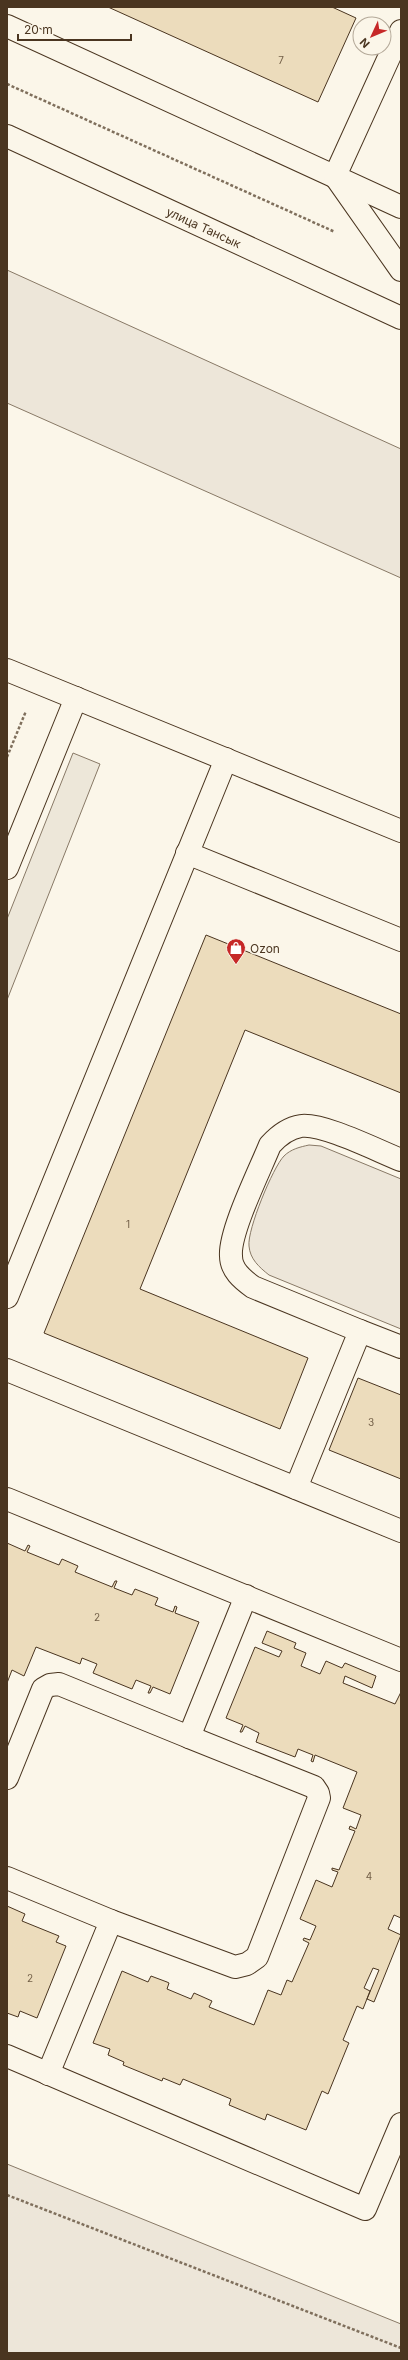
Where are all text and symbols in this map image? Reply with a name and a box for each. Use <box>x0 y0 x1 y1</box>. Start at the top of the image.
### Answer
scale bar <box>18 16 131 42</box>
north arrow <box>352 16 392 56</box>
text: 20 m <box>24 22 53 37</box>
text: N <box>357 35 373 51</box>
house number: 7 <box>278 54 284 66</box>
street label: улица Тансык <box>164 203 244 251</box>
shop icon: Ozon <box>225 937 247 965</box>
place label: Ozon <box>250 941 280 956</box>
house number: 1 <box>126 1218 130 1230</box>
house number: 3 <box>368 1416 374 1428</box>
house number: 2 <box>94 1611 100 1623</box>
house number: 4 <box>366 1870 372 1882</box>
house number: 2 <box>27 1972 33 1984</box>

